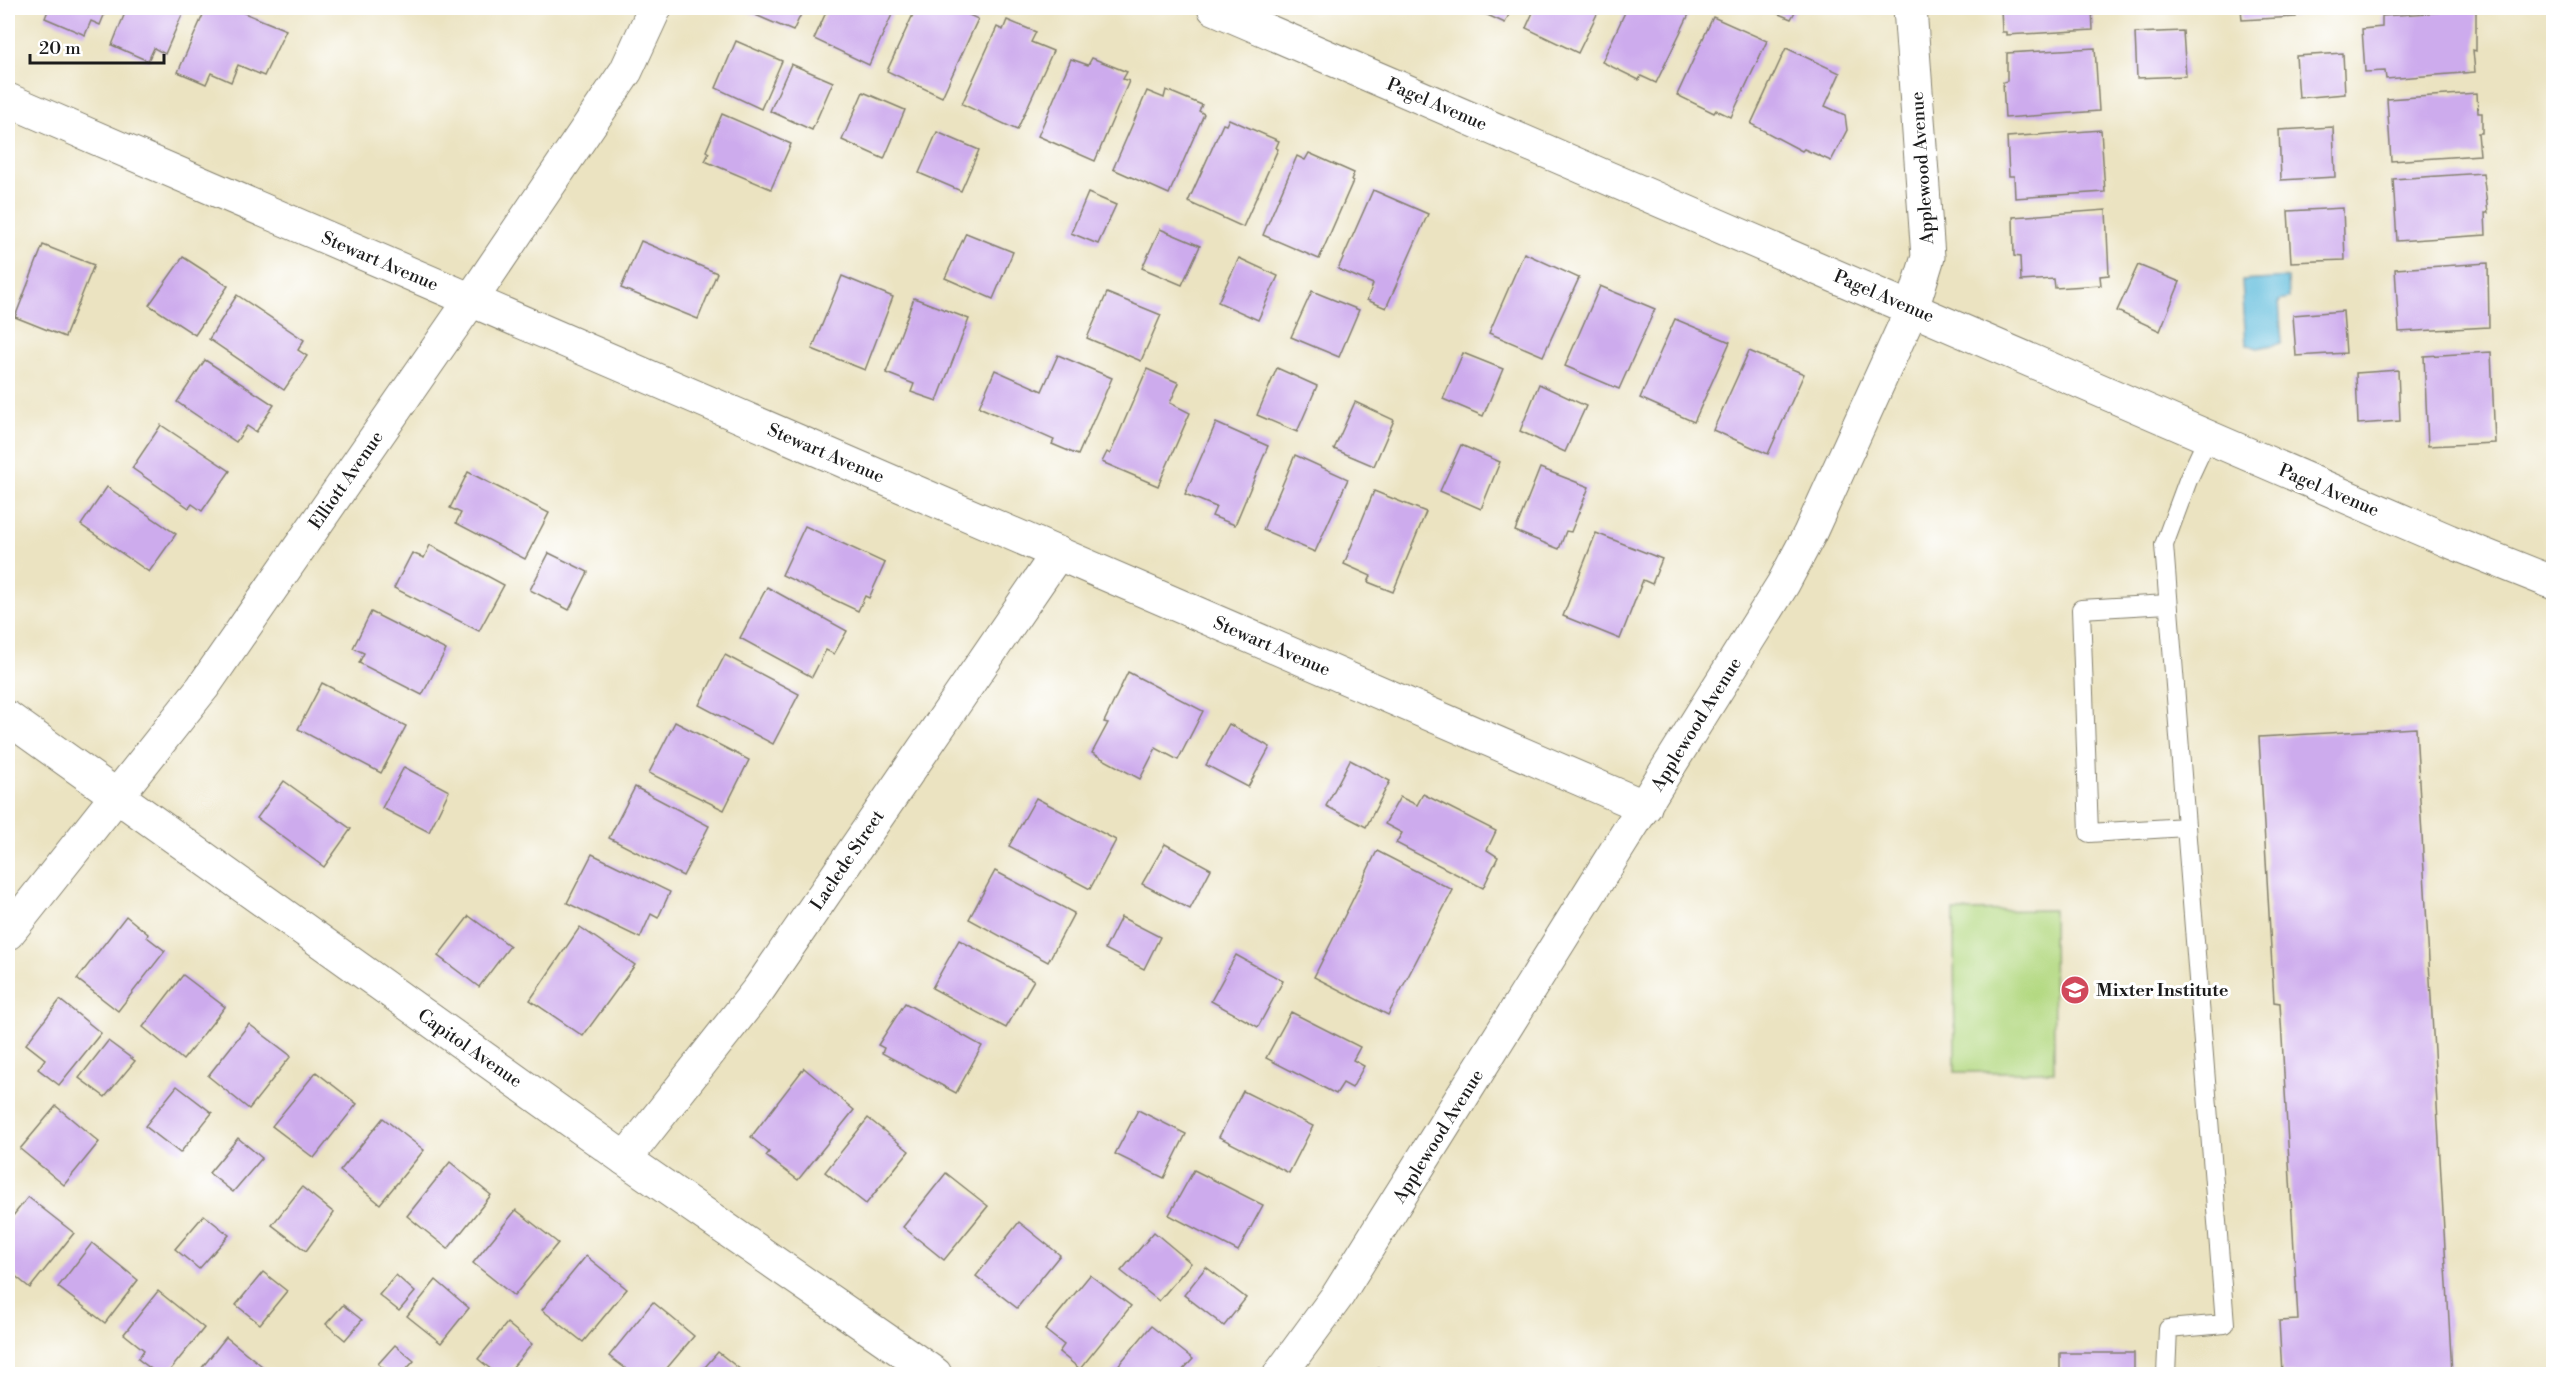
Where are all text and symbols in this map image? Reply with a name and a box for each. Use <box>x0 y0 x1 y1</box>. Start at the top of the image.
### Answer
scale bar <box>30 27 164 65</box>
text: 20 m <box>39 37 81 60</box>
street label: Pagel Avenue <box>1383 73 1491 136</box>
street label: Applewood Avenue <box>1906 91 1939 246</box>
street label: Stewart Avenue <box>318 226 442 296</box>
street label: Pagel Avenue <box>1830 265 1938 328</box>
street label: Stewart Avenue <box>764 418 888 488</box>
street label: Elliott Avenue <box>304 427 389 534</box>
street label: Pagel Avenue <box>2275 459 2383 522</box>
street label: Stewart Avenue <box>1210 611 1334 681</box>
street label: Applewood Avenue <box>1646 653 1747 796</box>
street label: Laclede Street <box>805 805 890 915</box>
school or university icon: Mixter Institute <box>2059 974 2091 1006</box>
place label: Mixter Institute <box>2096 979 2229 1002</box>
street label: Capitol Avenue <box>413 1004 526 1093</box>
street label: Applewood Avenue <box>1388 1065 1489 1208</box>

